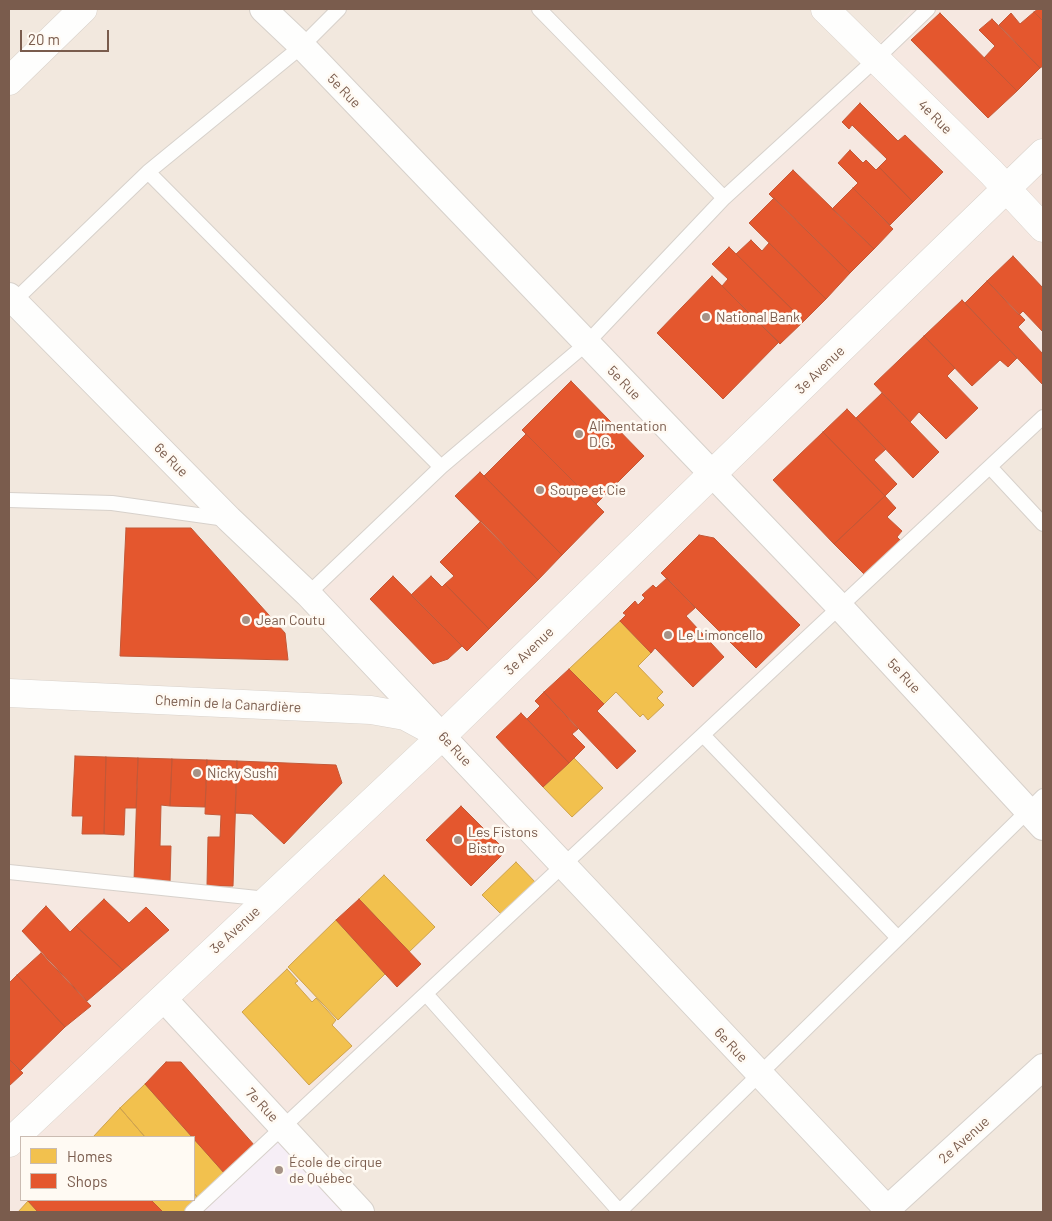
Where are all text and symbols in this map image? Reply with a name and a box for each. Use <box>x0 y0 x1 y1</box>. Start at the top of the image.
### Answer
scale bar <box>22 20 111 52</box>
text: 20 m <box>28 30 60 48</box>
street label: 5e Rue <box>324 70 364 112</box>
street label: 4e Rue <box>914 96 956 138</box>
place label: National Bank <box>716 309 800 325</box>
marker: National Bank <box>700 311 712 323</box>
street label: 3e Avenue <box>792 342 848 398</box>
street label: 5e Rue <box>604 362 644 404</box>
place label: Alimentation D.G. <box>589 418 667 451</box>
marker: Alimentation D.G. <box>573 428 585 440</box>
street label: 6e Rue <box>151 440 191 480</box>
place label: Soupe et Cie <box>550 482 626 498</box>
marker: Soupe et Cie <box>534 484 546 496</box>
place label: Jean Coutu <box>256 612 325 628</box>
marker: Jean Coutu <box>240 614 252 626</box>
street label: 3e Avenue <box>501 623 557 679</box>
place label: Le Limoncello <box>678 627 763 643</box>
marker: Le Limoncello <box>662 629 674 641</box>
street label: 5e Rue <box>884 655 924 697</box>
street label: Chemin de la Canardière <box>154 692 302 716</box>
street label: 6e Rue <box>435 728 475 770</box>
place label: Nicky Sushi <box>207 765 277 781</box>
marker: Nicky Sushi <box>191 767 203 779</box>
place label: Les Fistons Bistro <box>468 824 538 856</box>
marker: Les Fistons Bistro <box>452 834 464 846</box>
street label: 3e Avenue <box>207 903 263 957</box>
street label: 6e Rue <box>711 1024 751 1066</box>
street label: 7e Rue <box>242 1084 282 1126</box>
street label: 2e Avenue <box>935 1113 993 1167</box>
legend <box>20 1136 195 1201</box>
text: Homes <box>67 1147 112 1165</box>
place label: École de cirque de Québec <box>289 1154 382 1186</box>
marker: École de cirque de Québec <box>273 1164 285 1176</box>
text: Shops <box>67 1172 107 1190</box>

